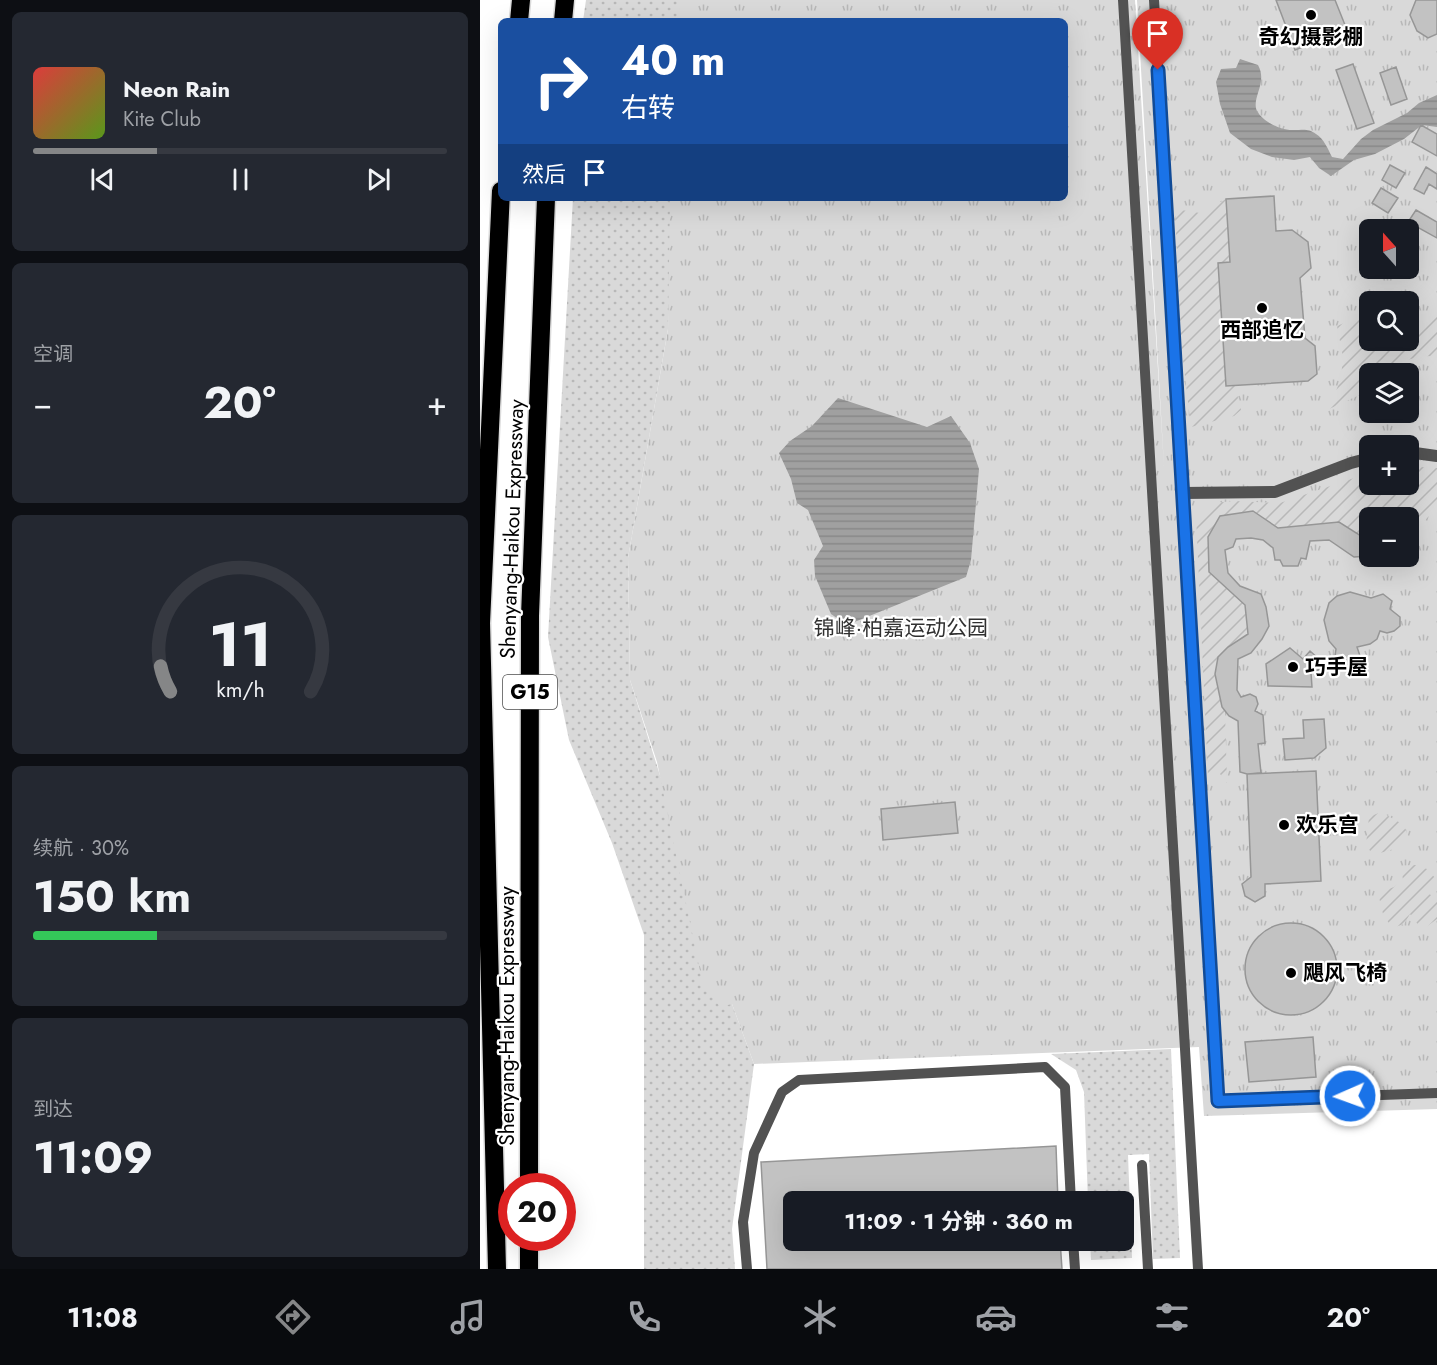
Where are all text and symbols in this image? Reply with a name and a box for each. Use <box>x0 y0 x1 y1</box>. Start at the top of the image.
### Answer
pin <box>1132 8 1183 70</box>
marker: 奇幻摄影棚 <box>1304 8 1318 22</box>
icon: arrive <box>1141 17 1174 50</box>
place label: 奇幻摄影棚 <box>1259 22 1364 52</box>
text: 40 m <box>621 30 725 91</box>
icon: right <box>522 42 600 120</box>
text: Neon Rain <box>123 73 230 105</box>
text: 右转 <box>621 88 675 127</box>
text: Kite Club <box>123 105 201 134</box>
icon: arrive <box>578 156 611 189</box>
text: 然后 <box>522 158 566 190</box>
icon: previous <box>86 163 119 196</box>
icon: pause <box>224 163 257 196</box>
icon: next <box>362 163 395 196</box>
north arrow <box>1359 219 1419 279</box>
map controls <box>1359 219 1419 567</box>
button: search <box>1359 291 1419 351</box>
marker: 西部追忆 <box>1255 301 1269 315</box>
place label: 西部追忆 <box>1220 315 1304 345</box>
text: 空调 <box>33 340 73 369</box>
button: layers <box>1359 363 1419 423</box>
text: 20° <box>203 370 276 435</box>
text: − <box>33 380 52 427</box>
text: + <box>427 380 447 427</box>
street label: Shenyang-Haikou Expressway <box>492 398 532 659</box>
button: + <box>1359 435 1419 495</box>
button: − <box>1359 507 1419 567</box>
text: 11 <box>208 599 272 689</box>
park label: 锦峰·柏嘉运动公园 <box>814 613 988 643</box>
place label: 巧手屋 <box>1305 652 1368 682</box>
marker: 巧手屋 <box>1286 660 1300 674</box>
text: km/h <box>216 674 264 705</box>
road number: G15 <box>503 675 557 709</box>
place label: 欢乐宫 <box>1296 810 1359 840</box>
marker: 欢乐宫 <box>1277 818 1291 832</box>
text: 续航 · 30% <box>33 834 129 863</box>
text: 150 km <box>33 864 191 929</box>
street label: Shenyang-Haikou Expressway <box>492 885 522 1146</box>
place label: 飓风飞椅 <box>1303 958 1387 988</box>
marker: 飓风飞椅 <box>1284 966 1298 980</box>
position arrow <box>1318 1064 1382 1128</box>
text: 到达 <box>33 1095 73 1124</box>
text: 11:09 <box>33 1125 153 1190</box>
speed limit sign: 20 <box>498 1173 576 1251</box>
text: 11:09 · 1 分钟 · 360 m <box>844 1205 1073 1237</box>
icon: directions <box>272 1296 314 1338</box>
icon: music <box>447 1296 489 1338</box>
icon: phone <box>623 1296 665 1338</box>
icon: climate <box>799 1296 841 1338</box>
icon: car <box>975 1296 1017 1338</box>
icon: filters <box>1151 1296 1193 1338</box>
text: 11:08 <box>67 1298 138 1337</box>
text: 20° <box>1326 1298 1370 1337</box>

